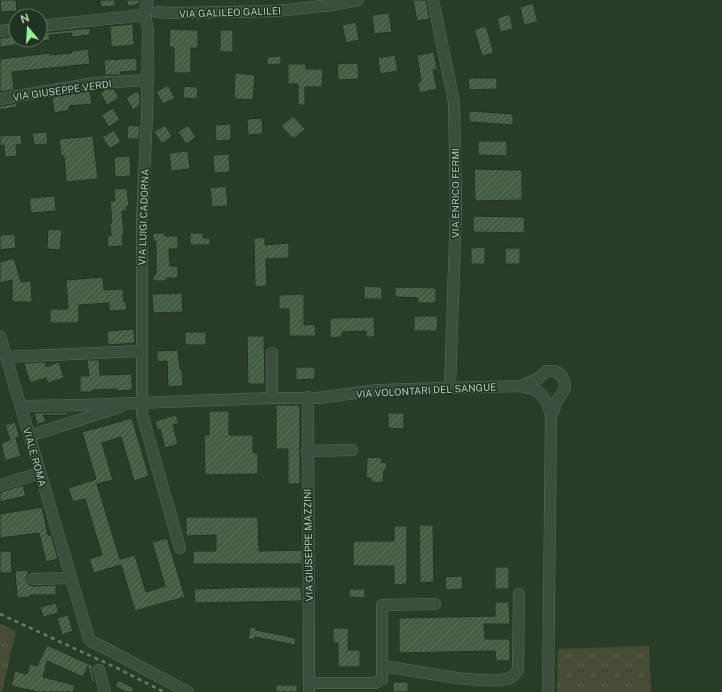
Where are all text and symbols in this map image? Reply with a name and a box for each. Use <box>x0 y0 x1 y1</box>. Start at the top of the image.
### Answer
street label: VIA GALILEO GALILEI <box>179 4 281 20</box>
north arrow <box>8 8 48 48</box>
text: N <box>19 11 31 26</box>
street label: VIA GIUSEPPE VERDI <box>12 77 112 103</box>
street label: VIA ENRICO FERMI <box>449 148 461 238</box>
street label: VIA LUIGI CADORNA <box>135 169 151 265</box>
street label: VIA VOLONTARI DEL SANGUE <box>356 380 496 400</box>
street label: VIALE ROMA <box>21 426 49 488</box>
street label: VIA GIUSEPPE MAZZINI <box>301 489 315 601</box>

